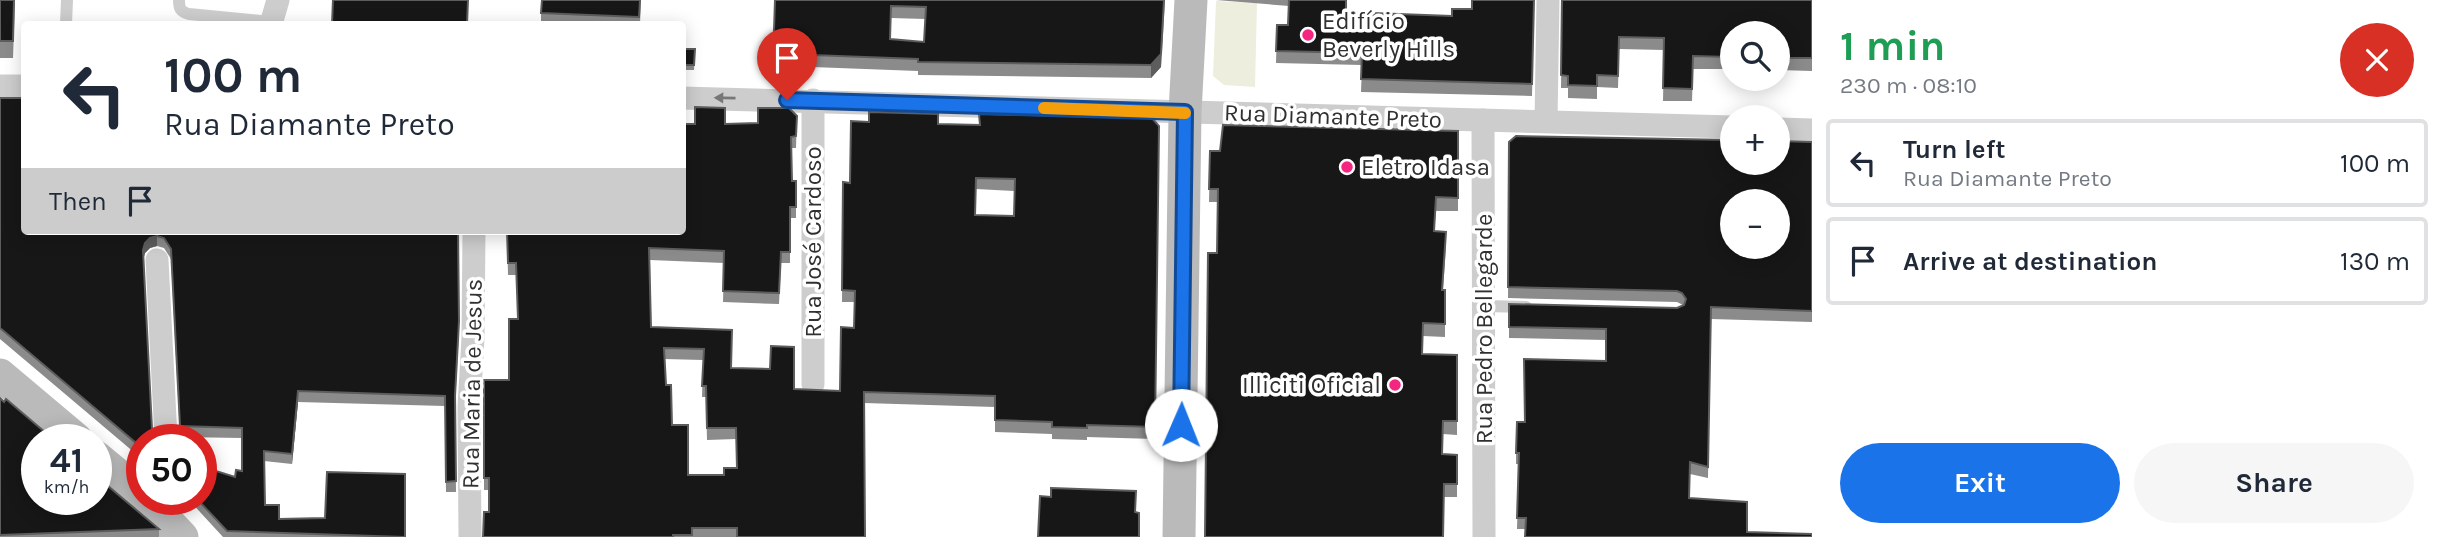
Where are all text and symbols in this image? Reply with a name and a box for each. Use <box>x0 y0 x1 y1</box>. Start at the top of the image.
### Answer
place label: Edifício Beverly Hills <box>1322 7 1455 63</box>
map controls <box>1720 21 1790 259</box>
button: search <box>1720 21 1790 91</box>
text: 1 min <box>1840 21 1945 71</box>
button: close <box>2340 23 2414 97</box>
marker: Edifício Beverly Hills <box>1300 27 1316 43</box>
pin <box>757 28 817 100</box>
icon: arrive <box>768 39 806 77</box>
text: 100 m <box>164 47 302 104</box>
icon: left <box>49 49 140 140</box>
text: 230 m · 08:10 <box>1840 72 1977 99</box>
one-way arrow <box>714 93 736 104</box>
street label: Rua Diamante Preto <box>1224 98 1442 134</box>
button: + <box>1720 105 1790 175</box>
text: Rua Diamante Preto <box>164 106 455 143</box>
text: Turn left <box>1903 134 2005 165</box>
icon: left <box>1844 144 1882 182</box>
street label: Rua José Cardoso <box>799 146 827 338</box>
text: 100 m <box>2340 148 2410 179</box>
place label: Eletro Idasa <box>1361 153 1490 181</box>
marker: Eletro Idasa <box>1339 159 1355 175</box>
text: Rua Diamante Preto <box>1903 165 2112 192</box>
icon: arrive <box>121 182 159 220</box>
text: Then <box>49 186 107 217</box>
button: − <box>1720 189 1790 259</box>
street label: Rua Pedro Bellegarde <box>1470 214 1498 444</box>
icon: arrive <box>1844 242 1882 280</box>
text: Arrive at destination <box>1903 246 2157 277</box>
text: 130 m <box>2340 246 2410 277</box>
street label: Rua Maria de Jesus <box>456 279 488 489</box>
place label: Illiciti Oficial <box>1242 371 1381 399</box>
marker: Illiciti Oficial <box>1387 377 1403 393</box>
position arrow <box>1144 388 1218 462</box>
speed limit sign: 50 <box>126 424 217 515</box>
text: 41 <box>50 440 83 481</box>
button: Exit <box>1840 443 2120 523</box>
button: Share <box>2134 443 2414 523</box>
text: km/h <box>44 476 89 498</box>

